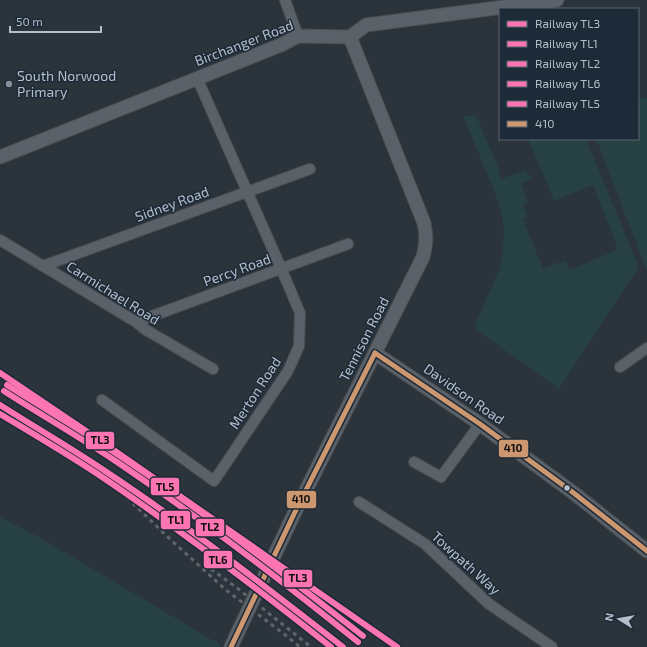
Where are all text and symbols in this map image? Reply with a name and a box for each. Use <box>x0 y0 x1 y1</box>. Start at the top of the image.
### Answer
scale bar <box>10 8 101 34</box>
legend <box>499 8 639 140</box>
text: 50 m <box>16 14 43 28</box>
street label: Birchanger Road <box>192 16 296 69</box>
text: Railway TL3 <box>535 16 600 30</box>
text: Railway TL1 <box>535 36 598 50</box>
text: Railway TL2 <box>535 56 600 70</box>
place label: South Norwood Primary <box>17 67 116 100</box>
text: Railway TL6 <box>535 76 600 90</box>
marker: South Norwood Primary <box>4 79 14 89</box>
text: Railway TL5 <box>535 96 600 110</box>
text: 410 <box>535 116 554 130</box>
street label: Sidney Road <box>133 182 211 225</box>
street label: Percy Road <box>201 249 273 290</box>
street label: Carmichael Road <box>64 257 163 328</box>
street label: Tennison Road <box>335 294 392 384</box>
street label: Merton Road <box>225 354 284 432</box>
street label: Davidson Road <box>421 360 508 428</box>
line badge: TL3 <box>85 431 115 450</box>
text: TL3 <box>91 433 109 446</box>
line badge: 410 <box>498 439 529 458</box>
text: 410 <box>504 441 522 454</box>
line badge: TL5 <box>150 477 180 496</box>
text: TL5 <box>156 480 174 493</box>
unlabelled marker <box>562 483 572 493</box>
line badge: 410 <box>286 490 317 509</box>
text: 410 <box>292 492 310 505</box>
line badge: TL1 <box>160 510 191 530</box>
text: TL1 <box>168 513 184 526</box>
line badge: TL2 <box>195 518 225 537</box>
text: TL2 <box>201 520 219 533</box>
street label: Towpath Way <box>429 527 505 598</box>
line badge: TL6 <box>203 550 233 569</box>
text: TL6 <box>208 553 228 566</box>
line badge: TL3 <box>283 569 313 588</box>
text: TL3 <box>289 571 307 584</box>
north arrow <box>599 599 639 639</box>
text: N <box>602 612 616 622</box>

